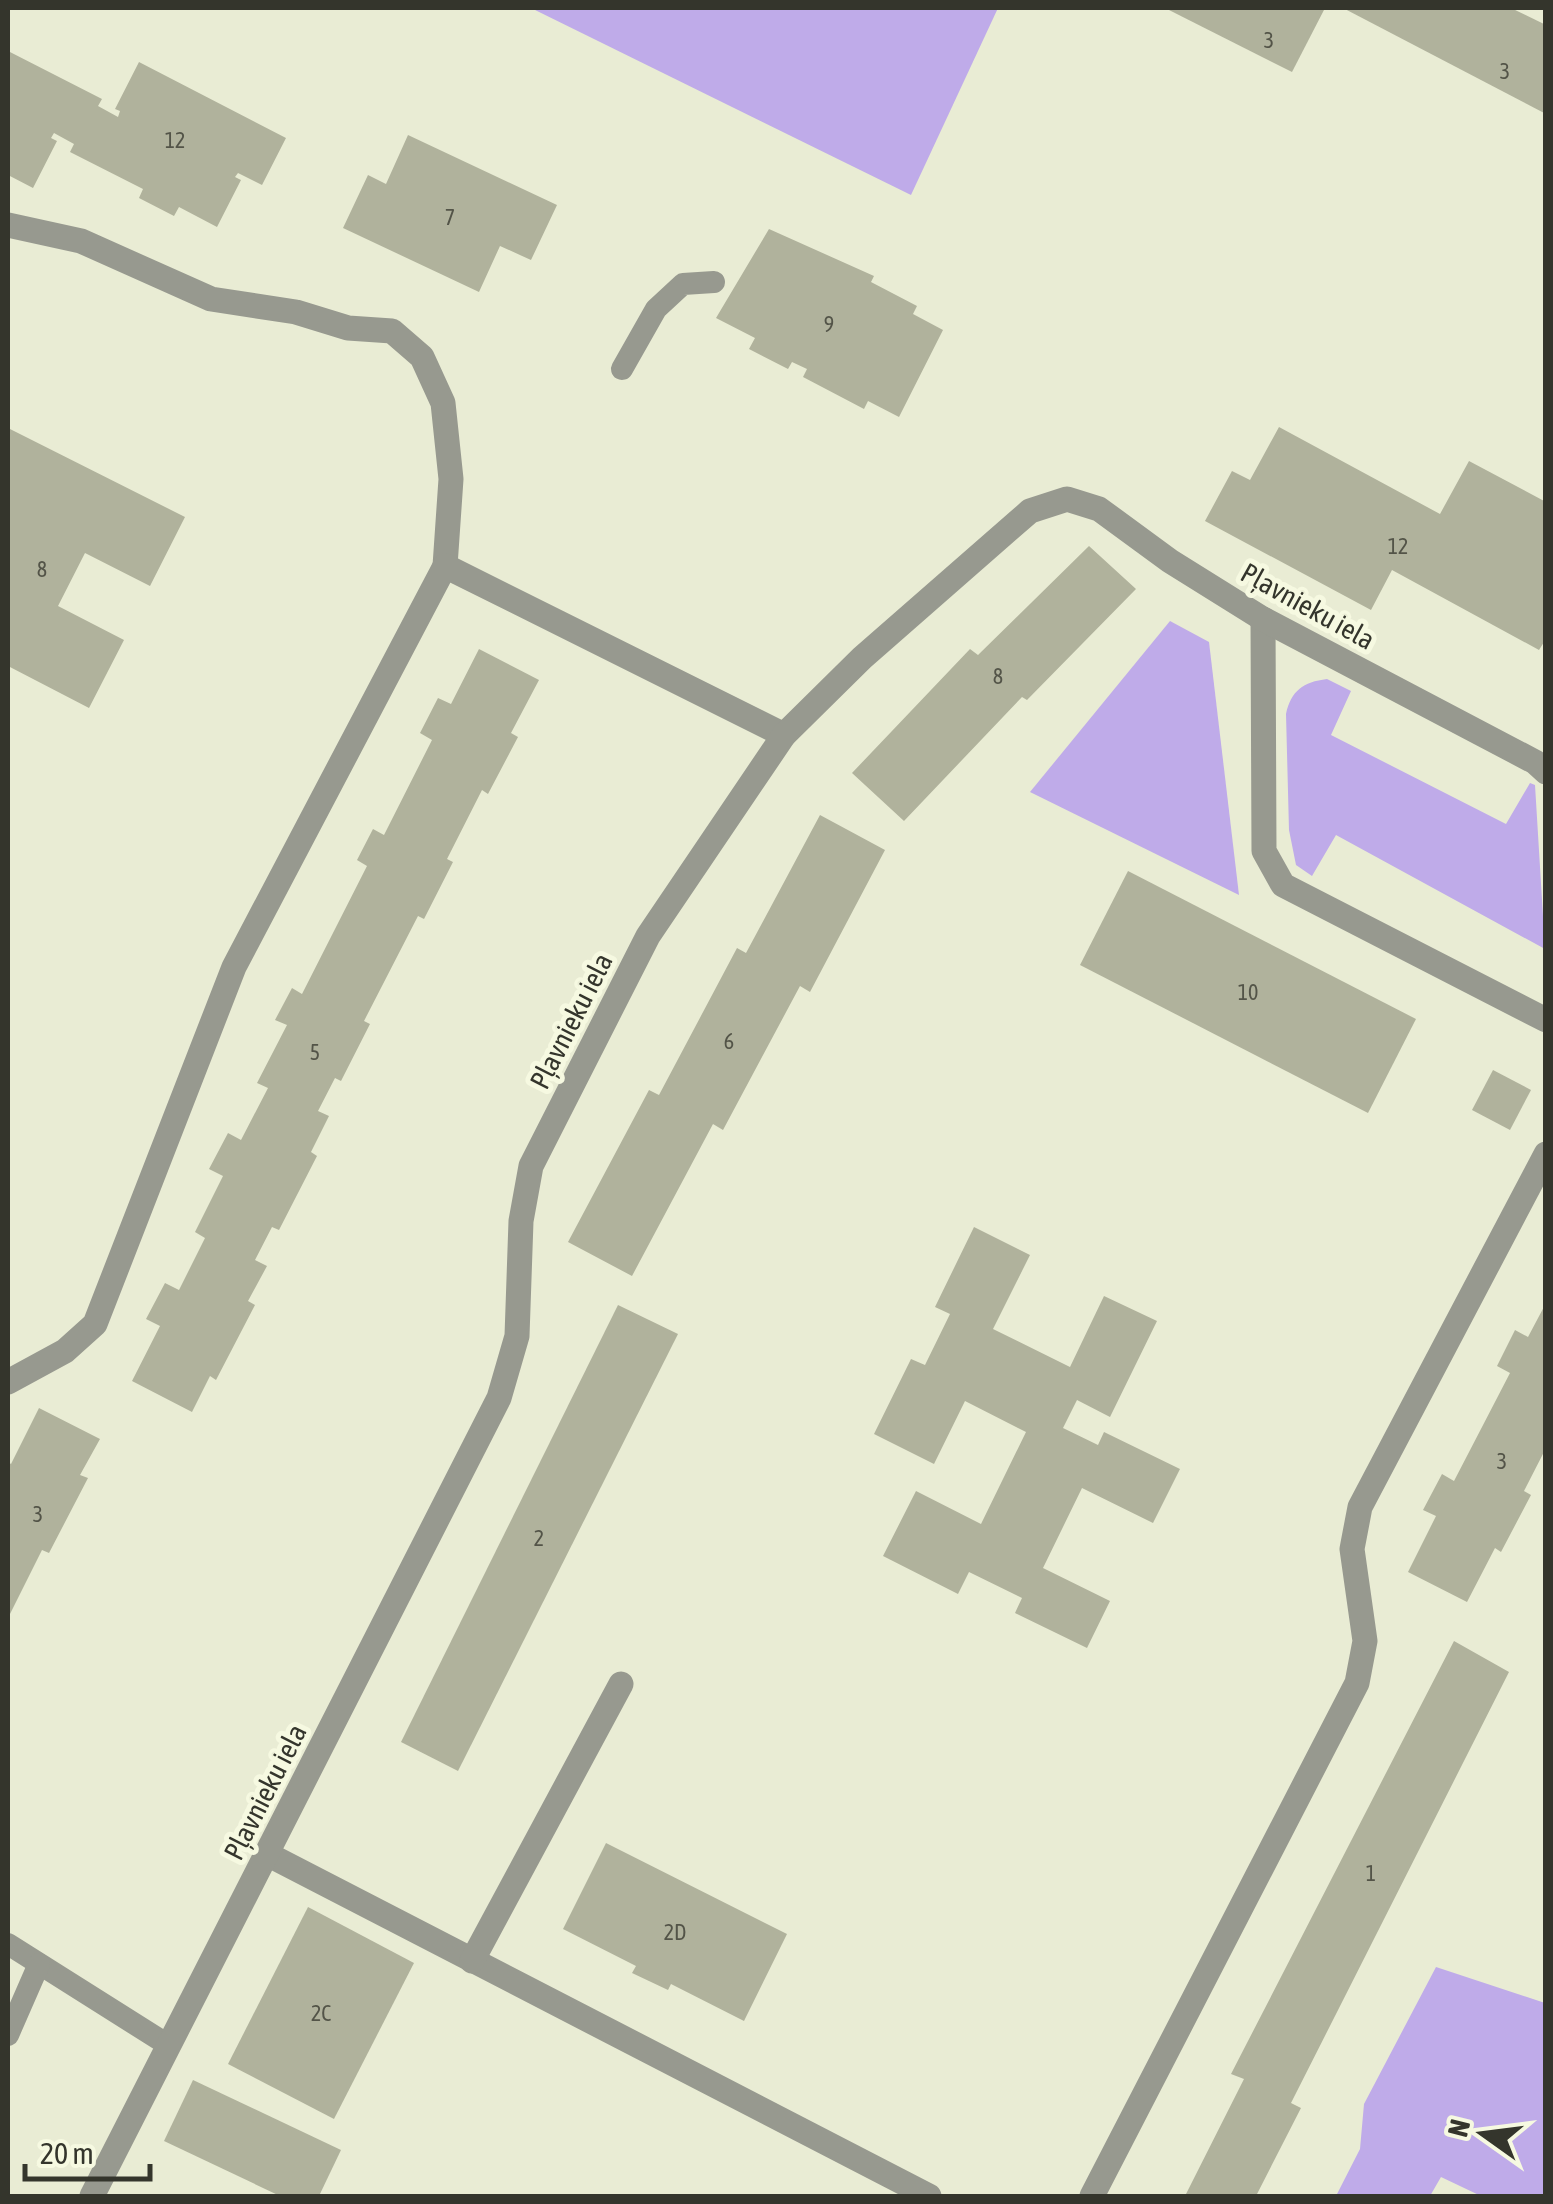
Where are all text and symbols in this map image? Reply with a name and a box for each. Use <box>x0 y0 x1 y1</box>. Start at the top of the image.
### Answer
house number: 3 <box>1264 27 1274 53</box>
house number: 3 <box>1500 58 1510 84</box>
house number: 12 <box>165 127 185 153</box>
house number: 7 <box>445 204 455 230</box>
house number: 9 <box>824 311 834 337</box>
house number: 12 <box>1388 533 1408 559</box>
house number: 8 <box>37 556 47 582</box>
street label: Pļavnieku iela <box>1236 556 1380 656</box>
house number: 8 <box>993 663 1003 689</box>
street label: Pļavnieku iela <box>523 948 619 1094</box>
house number: 10 <box>1238 979 1258 1005</box>
house number: 6 <box>724 1028 734 1054</box>
house number: 5 <box>310 1039 320 1065</box>
house number: 3 <box>1497 1448 1507 1474</box>
house number: 3 <box>33 1501 43 1527</box>
house number: 2 <box>534 1525 544 1551</box>
street label: Pļavnieku iela <box>217 1719 313 1865</box>
house number: 1 <box>1366 1860 1376 1886</box>
house number: 2D <box>664 1919 686 1945</box>
house number: 2C <box>311 2000 331 2026</box>
north arrow <box>1433 2084 1533 2184</box>
text: N <box>1441 2116 1476 2140</box>
scale bar <box>25 2119 150 2181</box>
text: 20 m <box>40 2136 94 2170</box>

